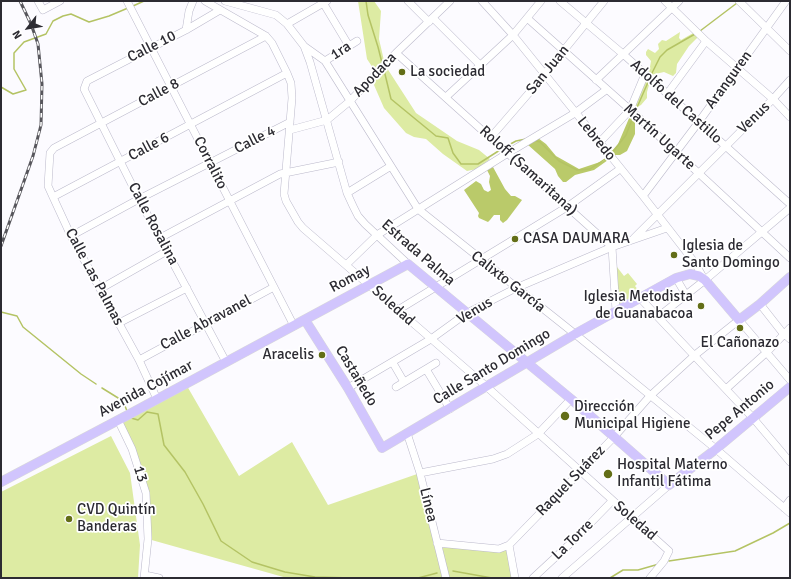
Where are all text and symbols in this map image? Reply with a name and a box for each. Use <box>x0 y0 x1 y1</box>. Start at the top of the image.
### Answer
north arrow <box>8 8 48 48</box>
street label: Calle 10 <box>125 27 179 67</box>
text: N <box>10 28 25 41</box>
street label: 1ra <box>327 38 355 64</box>
street label: San Juan <box>523 42 573 98</box>
street label: Aranguren <box>702 47 756 113</box>
street label: Apodaca <box>349 49 401 101</box>
street label: Adolfo del Castillo <box>626 56 726 148</box>
place label: La sociedad <box>410 63 485 81</box>
marker: La sociedad <box>397 67 407 77</box>
street label: Calle 8 <box>135 75 183 111</box>
street label: Venus <box>734 98 774 138</box>
street label: Martín Ugarte <box>619 100 699 174</box>
street label: Lebredo <box>573 113 619 165</box>
street label: Calle 4 <box>231 122 279 158</box>
street label: Roloff (Samaritana) <box>475 122 581 220</box>
street label: Calle 6 <box>125 129 173 165</box>
street label: Corralito <box>189 134 231 192</box>
street label: Calle Rosalina <box>124 180 182 268</box>
street label: Estrada Palma <box>377 216 459 290</box>
street label: Calle Las Palmas <box>61 225 127 329</box>
place label: CASA DAUMARA <box>523 230 630 248</box>
marker: CASA DAUMARA <box>510 234 520 244</box>
place label: Iglesia de Santo Domingo <box>682 237 780 272</box>
street label: Calixto García <box>467 247 549 317</box>
marker: Iglesia de Santo Domingo <box>669 250 679 260</box>
street label: Romay <box>327 261 373 297</box>
street label: Soledad <box>368 282 418 330</box>
place label: Iglesia Metodista de Guanabacoa <box>583 288 693 323</box>
street label: Calle Abravanel <box>158 292 254 354</box>
street label: Venus <box>454 293 496 329</box>
marker: Iglesia Metodista de Guanabacoa <box>696 301 706 311</box>
marker: El Cañonazo <box>735 323 745 333</box>
street label: Calle Santo Domingo <box>430 325 554 409</box>
place label: El Cañonazo <box>701 334 779 352</box>
street label: Castañedo <box>331 342 381 410</box>
place label: Aracelis <box>262 346 314 364</box>
marker: Aracelis <box>317 350 327 360</box>
street label: Avenida Cojímar <box>96 357 196 421</box>
street label: Pepe Antonio <box>702 376 778 444</box>
place label: Dirección Municipal Higiene <box>574 398 690 433</box>
marker: Dirección Municipal Higiene <box>559 410 571 422</box>
street label: Raquel Suárez <box>533 442 609 520</box>
place label: Hospital Materno Infantil Fátima <box>617 456 728 491</box>
street label: 13 <box>129 464 151 484</box>
marker: Hospital Materno Infantil Fátima <box>602 468 614 480</box>
street label: Línea <box>415 486 441 524</box>
street label: Soledad <box>610 497 660 545</box>
place label: CVD Quintín Banderas <box>77 501 156 536</box>
marker: CVD Quintín Banderas <box>64 514 74 524</box>
street label: La Torre <box>548 516 598 564</box>

